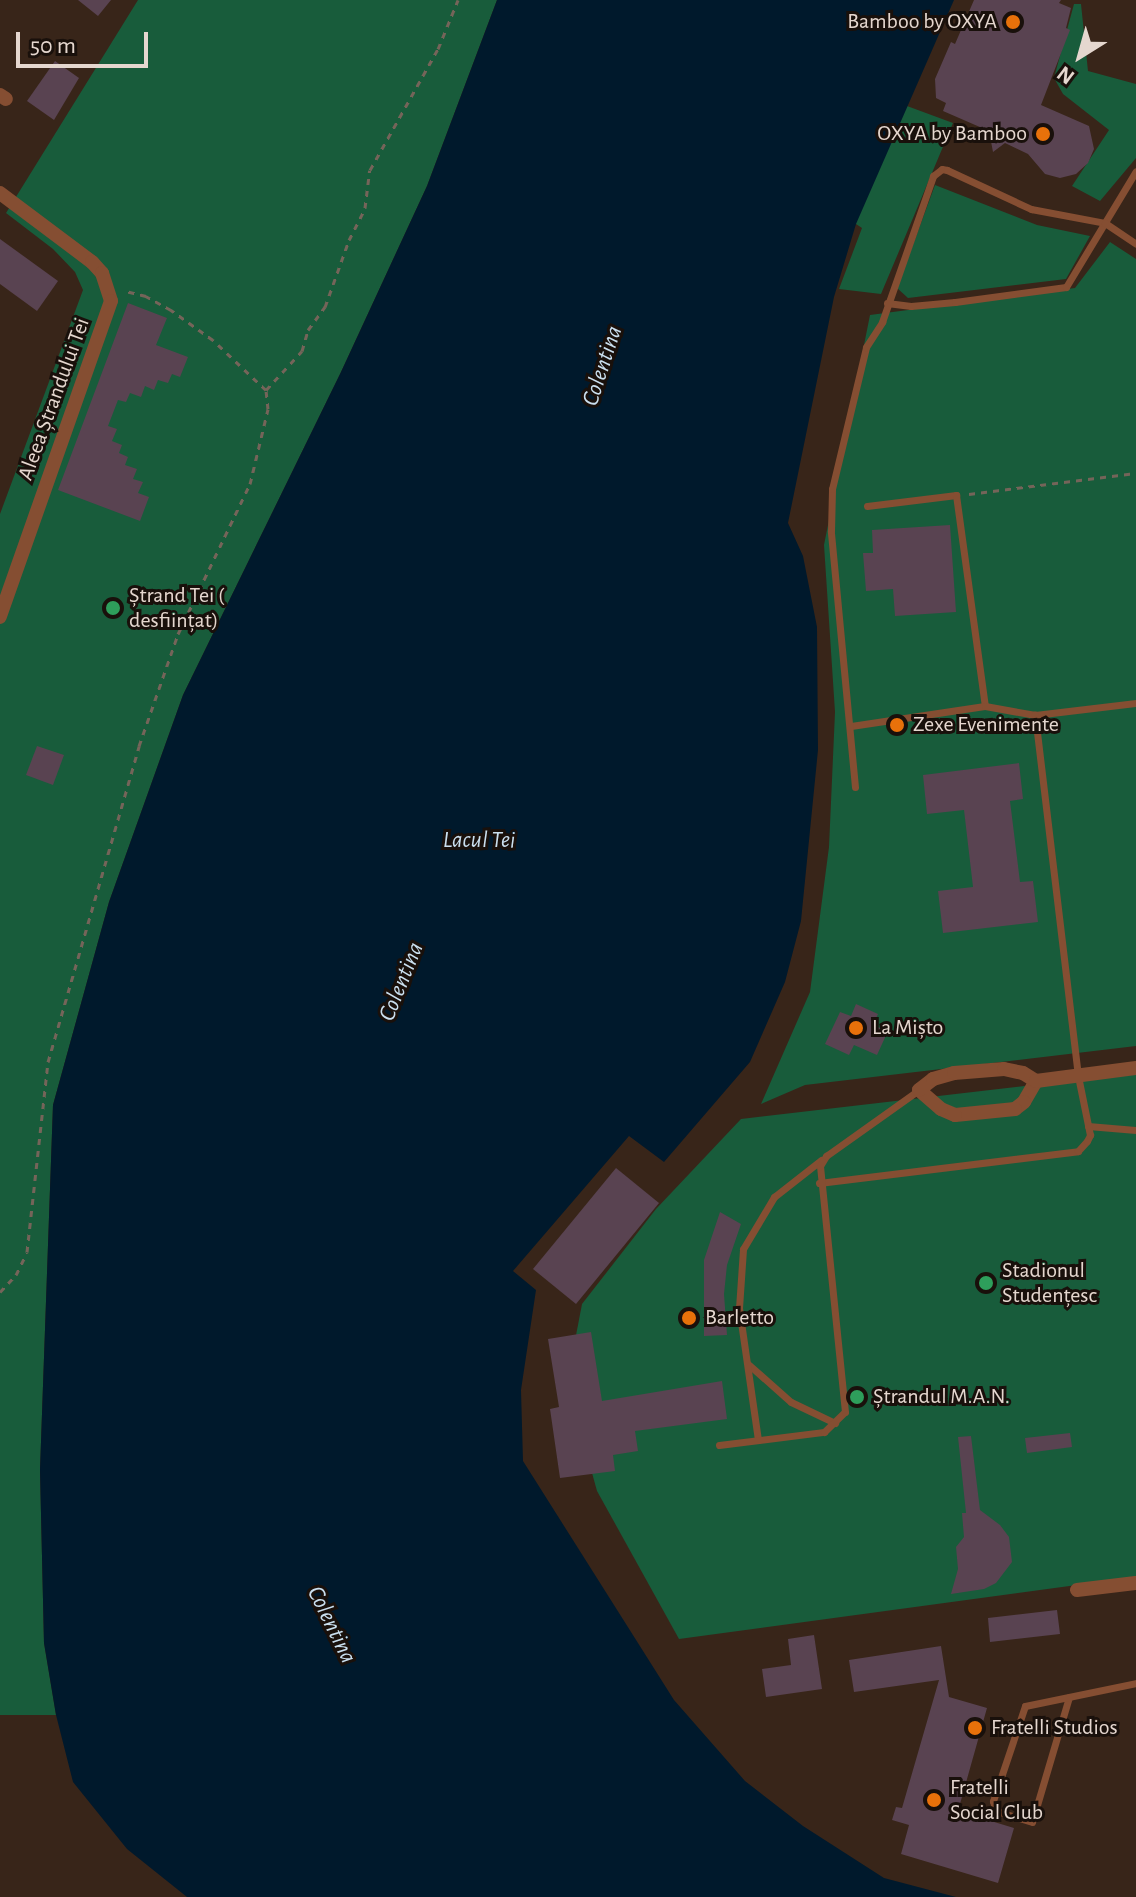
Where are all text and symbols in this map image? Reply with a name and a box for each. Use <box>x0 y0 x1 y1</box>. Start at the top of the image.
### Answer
place label: Bamboo by OXYA <box>847 9 997 35</box>
marker: Bamboo by OXYA <box>1004 13 1022 31</box>
scale bar <box>20 16 152 66</box>
north arrow <box>1040 16 1120 96</box>
text: 50 m <box>30 34 76 58</box>
text: N <box>1053 62 1078 89</box>
place label: OXYA by Bamboo <box>877 121 1027 147</box>
marker: OXYA by Bamboo <box>1034 125 1052 143</box>
street label: Aleea Ștrandului Tei <box>12 314 96 484</box>
water label: Colentina <box>577 322 629 410</box>
place label: Ștrand Tei ( desființat) <box>129 582 224 634</box>
marker: Ștrand Tei ( desființat) <box>104 599 122 617</box>
place label: Zexe Evenimente <box>913 712 1059 738</box>
marker: Zexe Evenimente <box>888 716 906 734</box>
water label: Lacul Tei <box>443 827 515 855</box>
water label: Colentina <box>373 938 431 1026</box>
place label: La Mișto <box>872 1015 943 1041</box>
marker: La Mișto <box>847 1019 865 1037</box>
place label: Stadionul Studențesc <box>1002 1257 1097 1308</box>
marker: Stadionul Studențesc <box>977 1274 995 1292</box>
place label: Barletto <box>705 1305 774 1331</box>
marker: Barletto <box>680 1309 698 1327</box>
place label: Ștrandul M.A.N. <box>873 1384 1010 1410</box>
marker: Ștrandul M.A.N. <box>848 1388 866 1406</box>
water label: Colentina <box>300 1582 362 1668</box>
place label: Fratelli Studios <box>991 1715 1118 1741</box>
marker: Fratelli Studios <box>966 1719 984 1737</box>
place label: Fratelli Social Club <box>950 1774 1043 1826</box>
marker: Fratelli Social Club <box>925 1791 943 1809</box>

